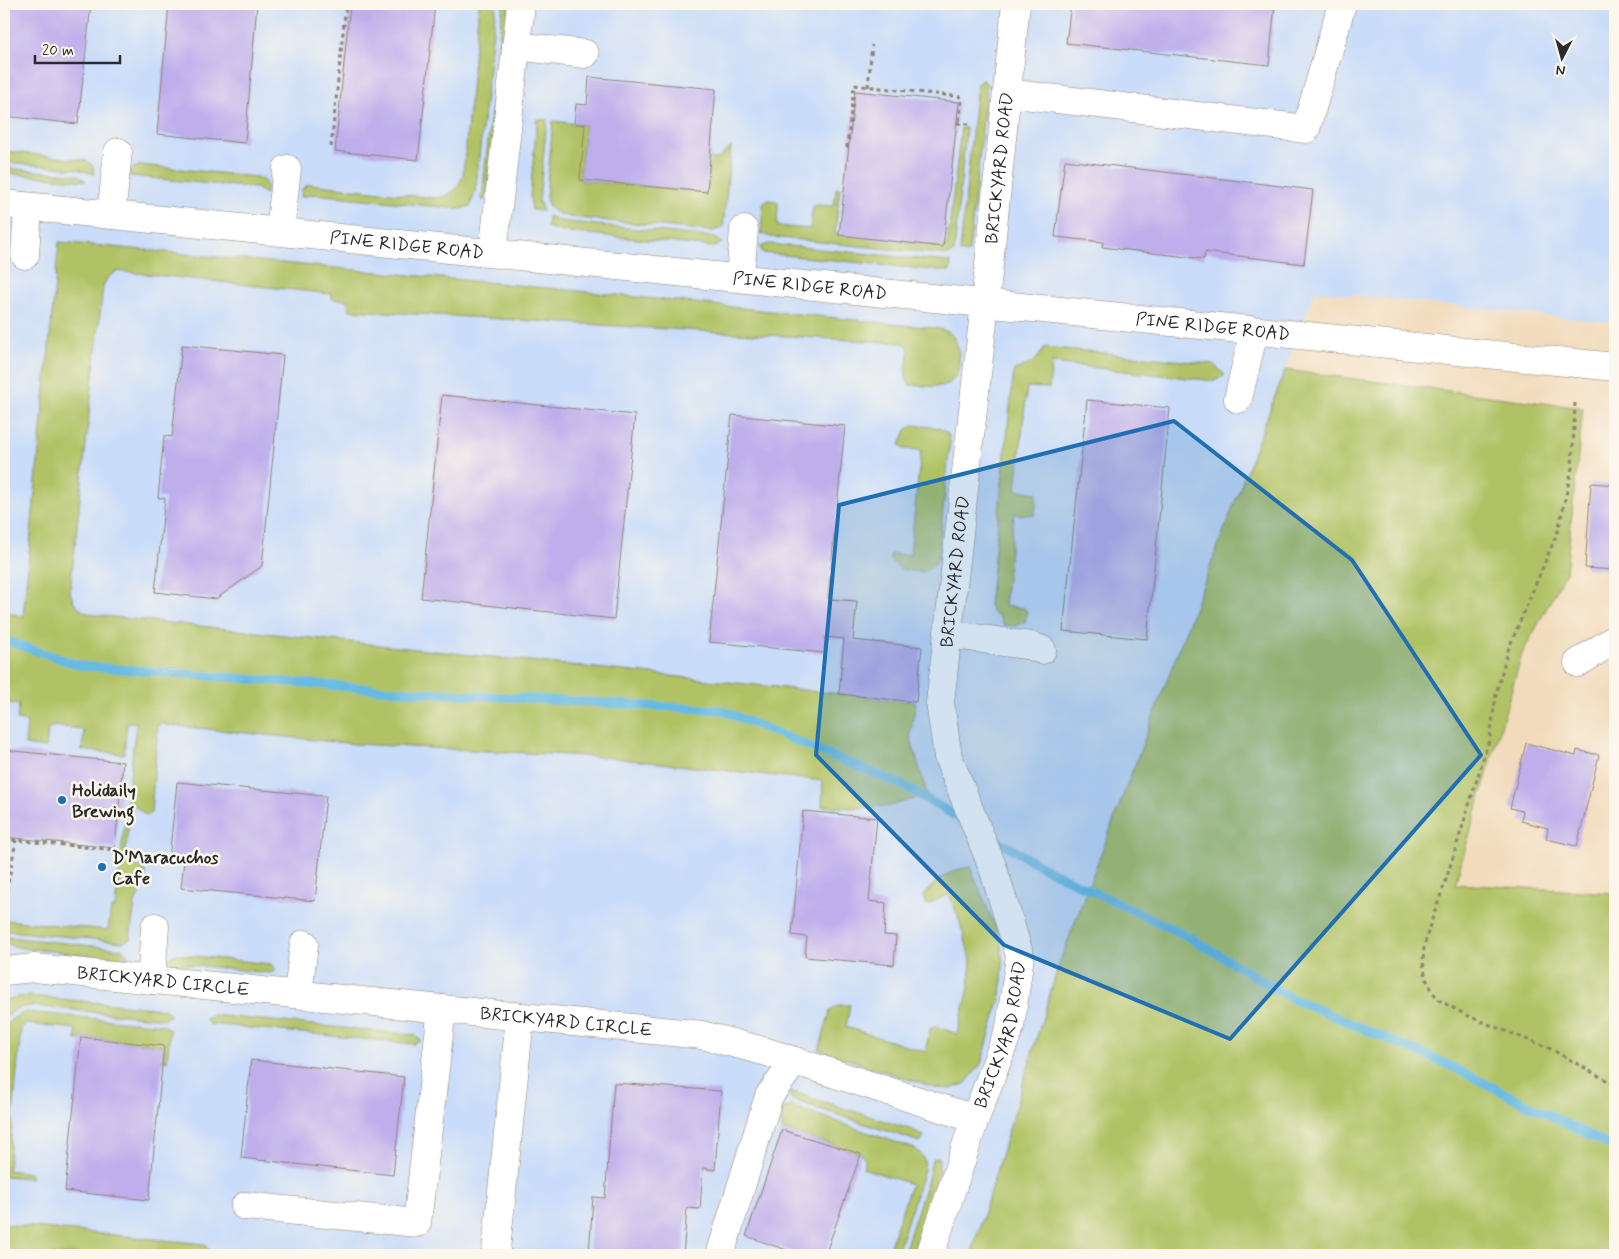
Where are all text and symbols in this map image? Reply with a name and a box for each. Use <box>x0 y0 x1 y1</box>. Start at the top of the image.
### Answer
scale bar <box>35 32 120 64</box>
north arrow <box>1536 32 1586 82</box>
text: 20 m <box>42 41 74 61</box>
text: N <box>1555 60 1566 79</box>
street label: BRICKYARD ROAD <box>980 91 1020 245</box>
street label: PINE RIDGE ROAD <box>329 226 485 266</box>
street label: PINE RIDGE ROAD <box>732 267 888 306</box>
street label: PINE RIDGE ROAD <box>1134 308 1291 347</box>
street label: BRICKYARD ROAD <box>935 495 976 649</box>
place label: Holidaily Brewing <box>72 779 136 826</box>
marker: Holidaily Brewing <box>56 794 68 806</box>
place label: D'Maracuchos Cafe <box>112 846 219 891</box>
marker: D'Maracuchos Cafe <box>96 861 108 873</box>
street label: BRICKYARD ROAD <box>969 960 1032 1112</box>
street label: BRICKYARD CIRCLE <box>76 961 251 1003</box>
street label: BRICKYARD CIRCLE <box>479 1002 654 1043</box>

